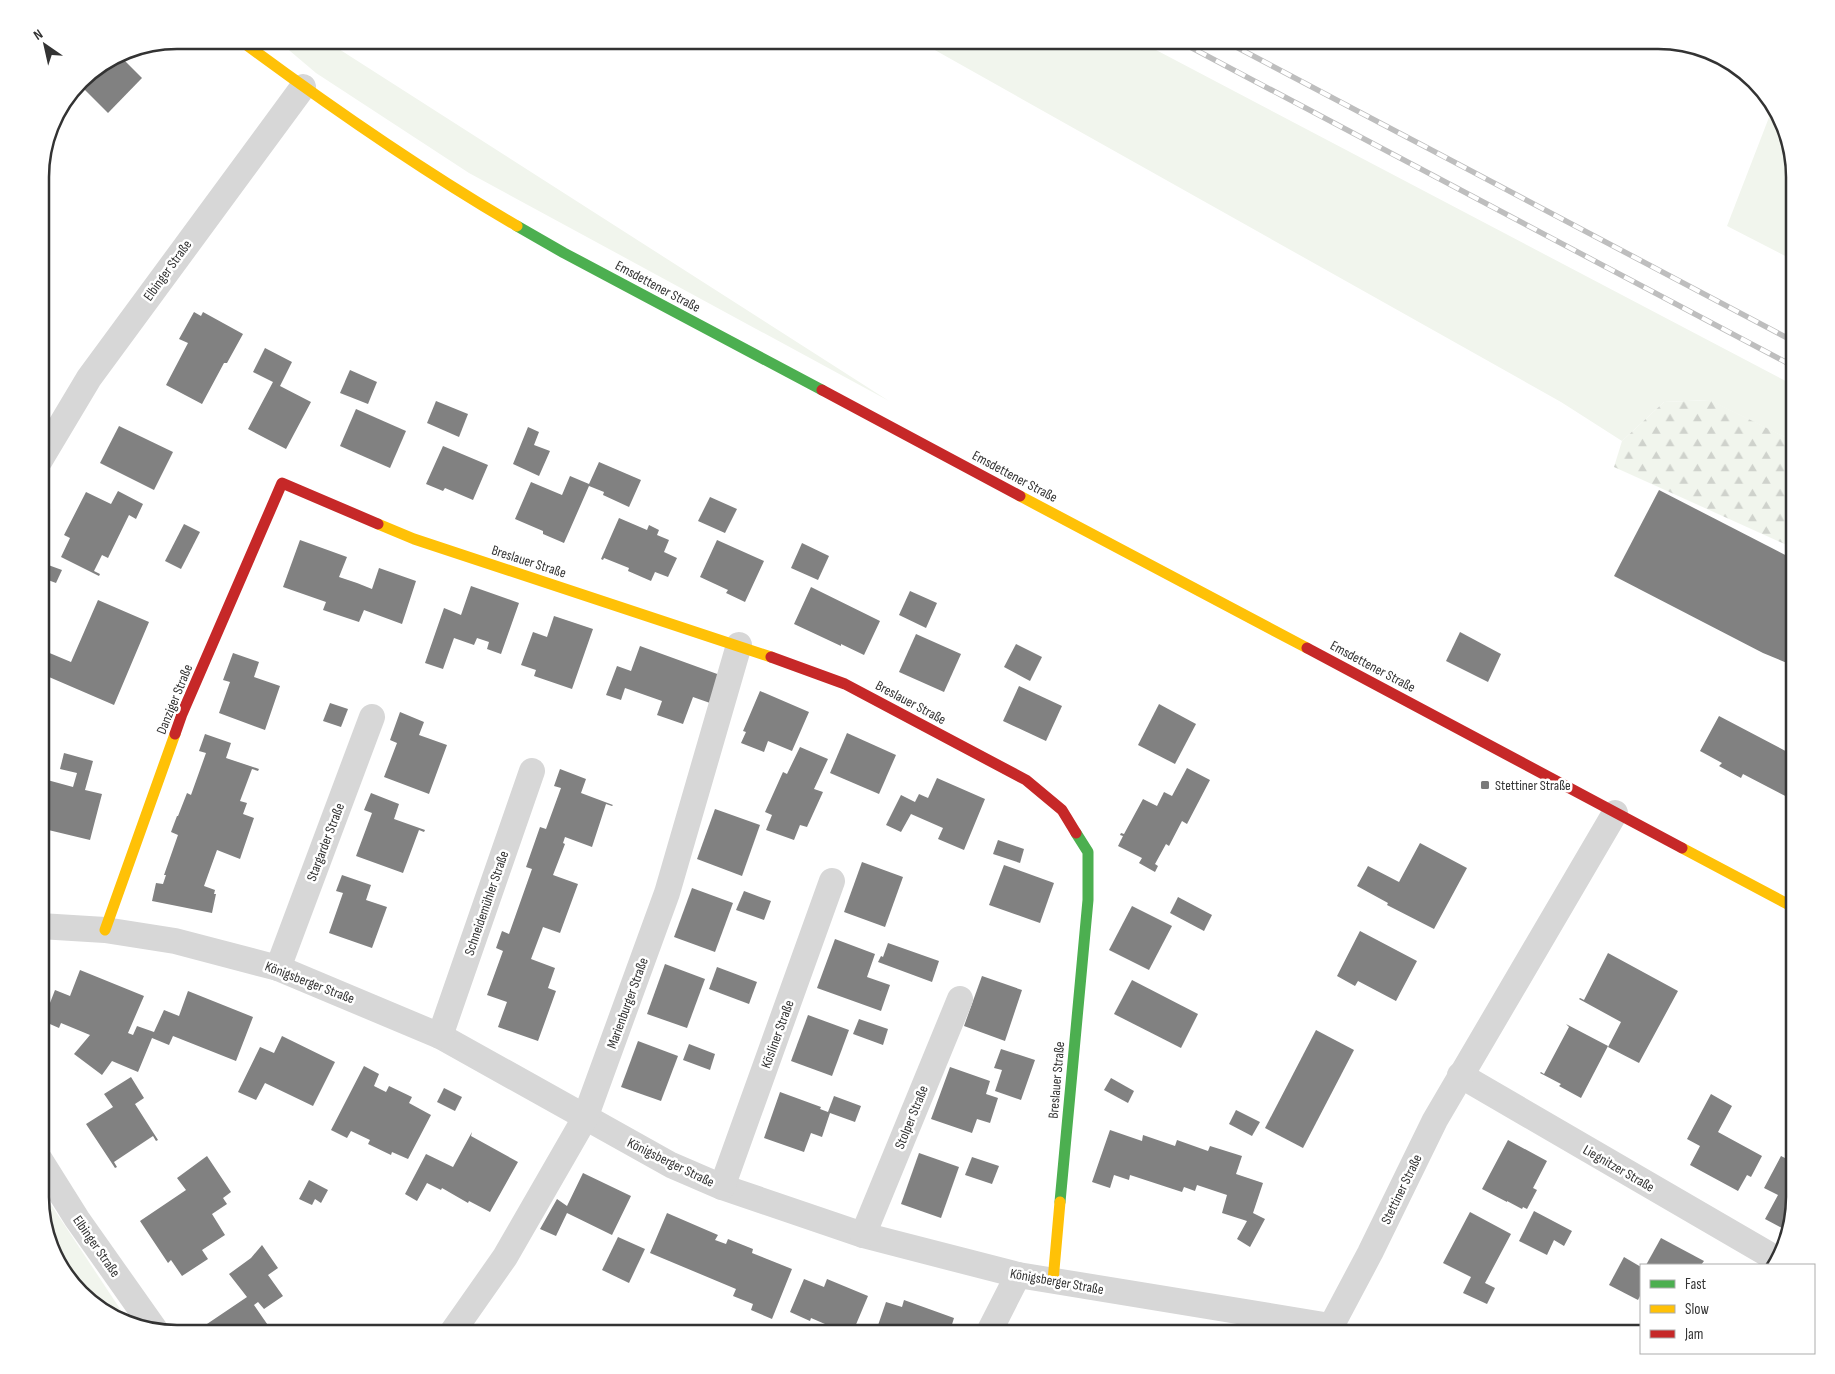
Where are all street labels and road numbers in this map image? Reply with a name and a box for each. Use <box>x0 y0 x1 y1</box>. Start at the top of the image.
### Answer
street label: Elbinger Straße <box>140 237 195 304</box>
street label: Emsdettener Straße <box>612 257 703 316</box>
street label: Emsdettener Straße <box>969 447 1060 506</box>
street label: Breslauer Straße <box>489 541 568 582</box>
street label: Emsdettener Straße <box>1327 637 1418 696</box>
street label: Danziger Straße <box>153 662 196 737</box>
street label: Breslauer Straße <box>873 677 949 728</box>
street label: Stargarder Straße <box>303 801 348 884</box>
street label: Schneidemühler Straße <box>461 849 512 958</box>
street label: Marienburger Straße <box>603 955 652 1051</box>
street label: Königsberger Straße <box>263 958 357 1007</box>
street label: Kösliner Straße <box>757 998 798 1071</box>
street label: Breslauer Straße <box>1045 1041 1068 1119</box>
street label: Stolper Straße <box>891 1083 932 1152</box>
street label: Königsberger Straße <box>625 1134 717 1191</box>
street label: Liegnitzer Straße <box>1580 1141 1657 1196</box>
street label: Stettiner Straße <box>1377 1151 1426 1227</box>
street label: Elbinger Straße <box>69 1212 124 1280</box>
street label: Königsberger Straße <box>1009 1265 1105 1298</box>

